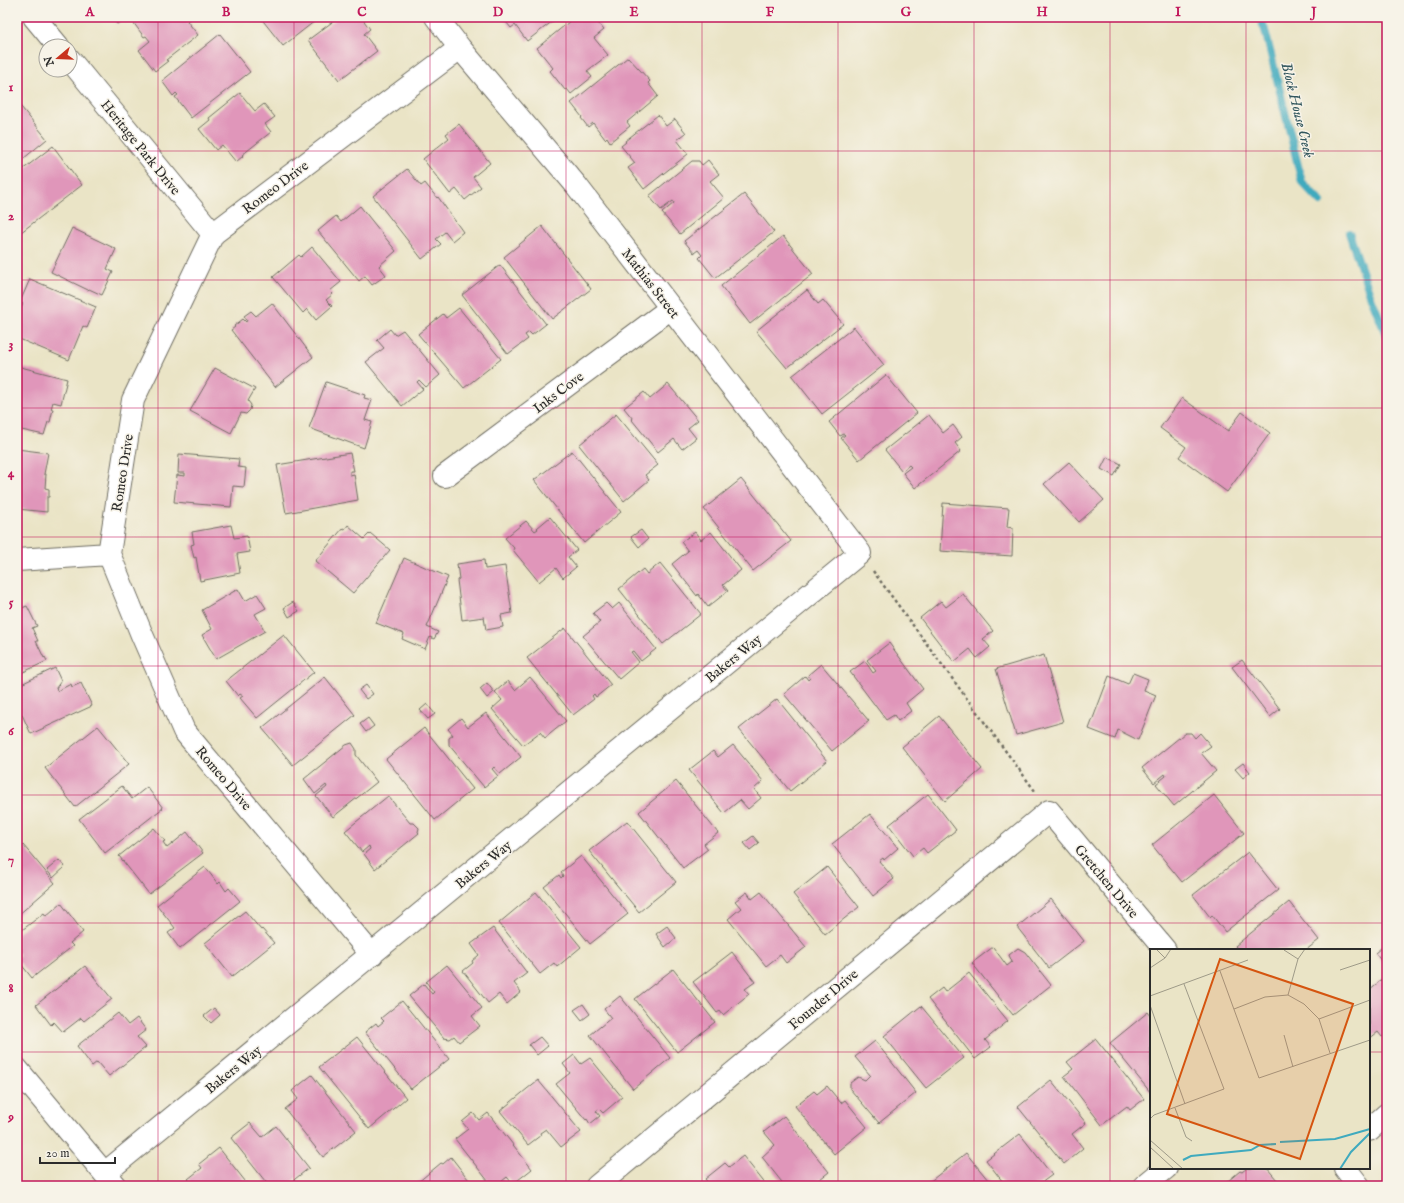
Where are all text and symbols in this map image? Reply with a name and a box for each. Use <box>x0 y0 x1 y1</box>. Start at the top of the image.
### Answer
text: A <box>85 4 96 21</box>
text: B <box>222 4 231 21</box>
text: C <box>357 4 367 21</box>
text: D <box>493 4 504 21</box>
text: E <box>629 4 639 21</box>
text: F <box>766 4 775 21</box>
text: G <box>901 4 912 21</box>
text: H <box>1036 4 1048 21</box>
text: I <box>1175 4 1181 21</box>
text: J <box>1309 4 1317 21</box>
north arrow <box>38 38 78 78</box>
text: N <box>41 54 58 69</box>
water label: Block House Creek <box>1276 60 1319 160</box>
text: 1 <box>9 79 14 96</box>
street label: Heritage Park Drive <box>96 96 184 199</box>
street label: Romeo Drive <box>239 157 313 219</box>
text: 2 <box>8 208 14 225</box>
street label: Mathias Street <box>617 245 683 322</box>
text: 3 <box>9 336 14 353</box>
street label: Inks Cove <box>530 368 588 418</box>
street label: Romeo Drive <box>108 432 138 513</box>
text: 4 <box>8 465 15 482</box>
text: 5 <box>9 594 14 611</box>
street label: Bakers Way <box>702 630 766 687</box>
text: 6 <box>8 723 14 740</box>
street label: Romeo Drive <box>191 743 256 815</box>
street label: Bakers Way <box>452 836 516 893</box>
street label: Gretchen Drive <box>1070 841 1143 923</box>
text: 7 <box>8 852 14 869</box>
inset map <box>1150 949 1370 1169</box>
street label: Founder Drive <box>785 965 863 1034</box>
text: 8 <box>8 980 14 997</box>
street label: Bakers Way <box>202 1041 266 1098</box>
text: 9 <box>7 1109 14 1126</box>
scale bar <box>40 1139 115 1165</box>
text: 20 m <box>46 1146 69 1161</box>

